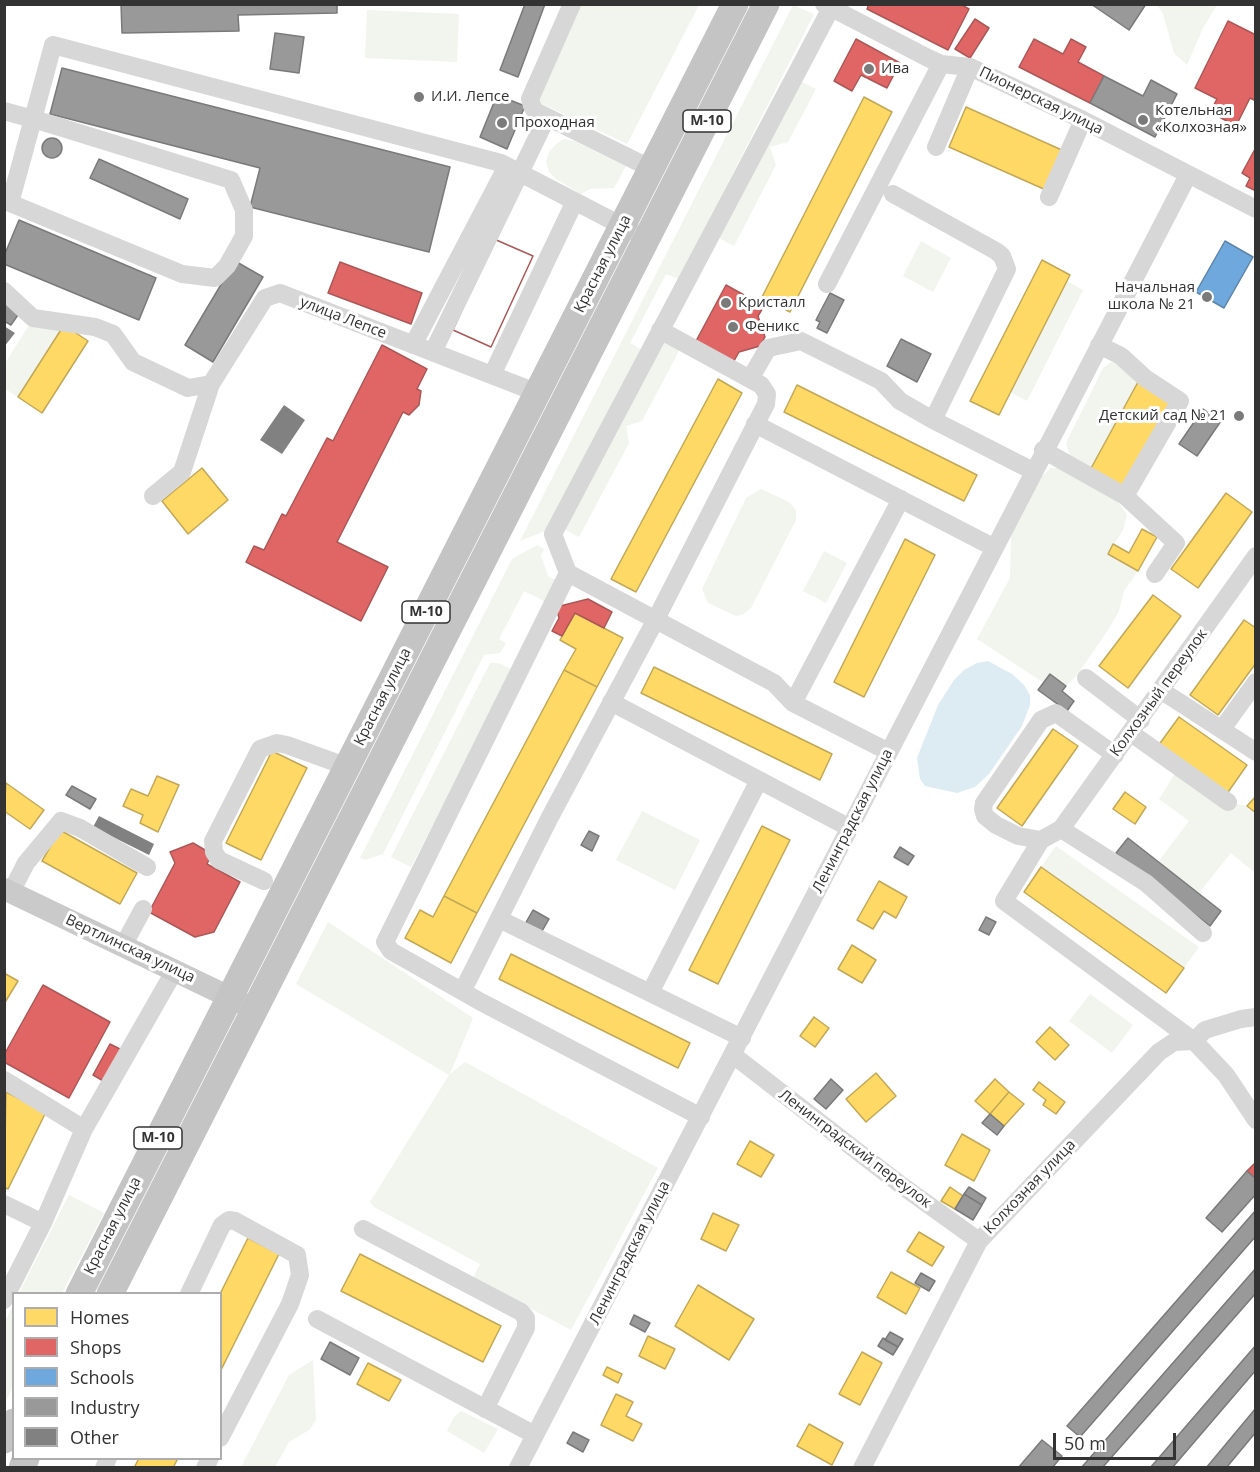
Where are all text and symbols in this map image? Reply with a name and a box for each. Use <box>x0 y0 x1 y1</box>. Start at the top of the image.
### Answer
place label: Ива <box>881 60 909 78</box>
marker: Ива <box>862 62 876 76</box>
street label: Пионерская улица <box>976 63 1106 139</box>
place label: И.И. Лепсе <box>431 88 509 106</box>
marker: И.И. Лепсе <box>412 90 426 104</box>
place label: Котельная «Колхозная» <box>1155 102 1247 137</box>
road number: М-10 <box>683 110 731 132</box>
marker: Котельная «Колхозная» <box>1136 113 1150 127</box>
place label: Проходная <box>514 114 595 132</box>
marker: Проходная <box>495 116 509 130</box>
street label: Красная улица <box>571 212 635 316</box>
place label: Начальная школа № 21 <box>1108 279 1195 314</box>
marker: Начальная школа № 21 <box>1200 290 1214 304</box>
street label: улица Лепсе <box>297 293 389 343</box>
place label: Кристалл <box>738 294 806 312</box>
marker: Кристалл <box>719 296 733 310</box>
place label: Феникс <box>745 318 799 336</box>
marker: Феникс <box>726 320 740 334</box>
place label: Детский сад № 21 <box>1099 407 1227 425</box>
marker: Детский сад № 21 <box>1232 409 1246 423</box>
road number: М-10 <box>402 601 450 623</box>
street label: Колхозный переулок <box>1107 626 1211 760</box>
street label: Красная улица <box>351 645 415 749</box>
street label: Ленинградская улица <box>809 746 897 896</box>
street label: Вертлинская улица <box>62 911 198 987</box>
street label: Ленинградский переулок <box>775 1086 935 1212</box>
road number: М-10 <box>134 1127 182 1149</box>
street label: Колхозная улица <box>980 1136 1080 1238</box>
street label: Красная улица <box>81 1174 145 1278</box>
street label: Ленинградская улица <box>586 1178 674 1328</box>
legend <box>12 1292 222 1460</box>
text: Homes <box>70 1305 129 1329</box>
text: Shops <box>70 1335 121 1359</box>
text: Schools <box>70 1365 134 1389</box>
text: Industry <box>70 1395 140 1419</box>
scale bar <box>1056 1421 1179 1459</box>
text: Other <box>70 1425 119 1449</box>
text: 50 m <box>1064 1431 1106 1455</box>

